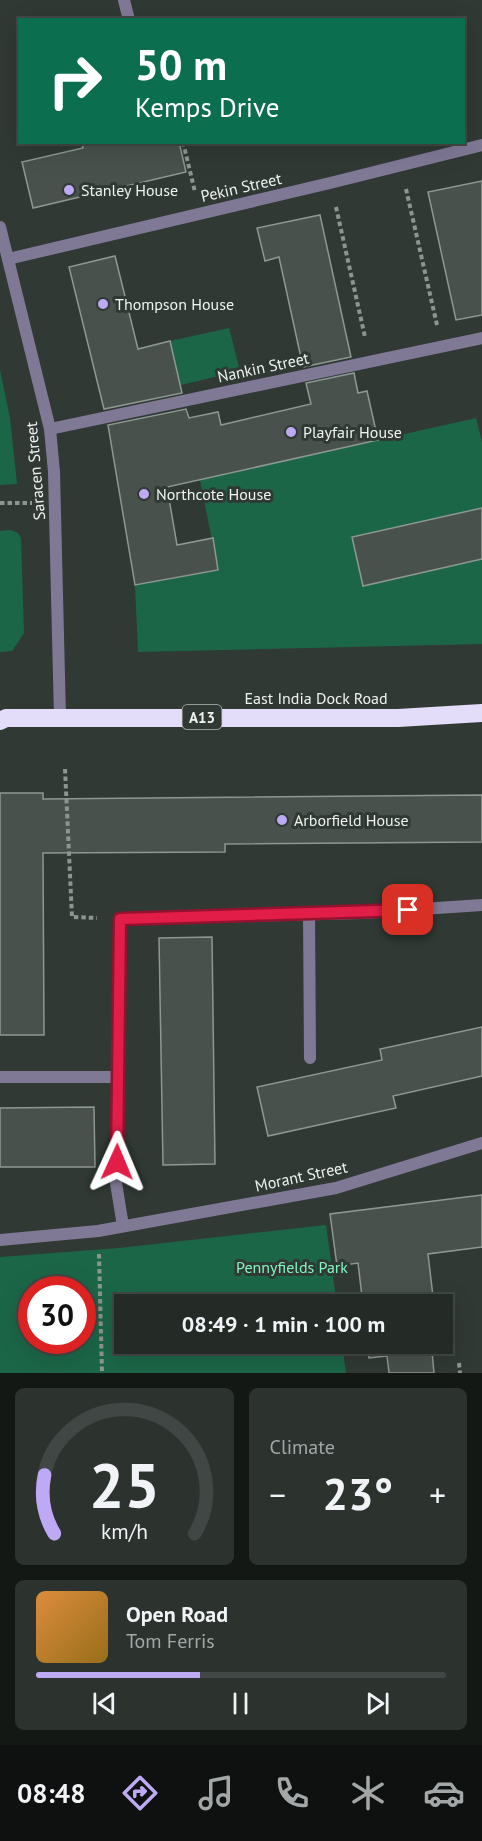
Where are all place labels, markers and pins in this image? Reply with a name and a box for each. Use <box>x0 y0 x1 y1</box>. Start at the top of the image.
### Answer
place label: Stanley House <box>81 180 178 200</box>
marker: Stanley House <box>62 183 76 197</box>
place label: Thompson House <box>115 294 234 314</box>
marker: Thompson House <box>96 297 110 311</box>
place label: Playfair House <box>303 422 402 442</box>
marker: Playfair House <box>284 425 298 439</box>
place label: Northcote House <box>156 484 271 504</box>
marker: Northcote House <box>137 487 151 501</box>
place label: Arborfield House <box>294 810 409 830</box>
marker: Arborfield House <box>275 813 289 827</box>
pin <box>382 884 433 935</box>

